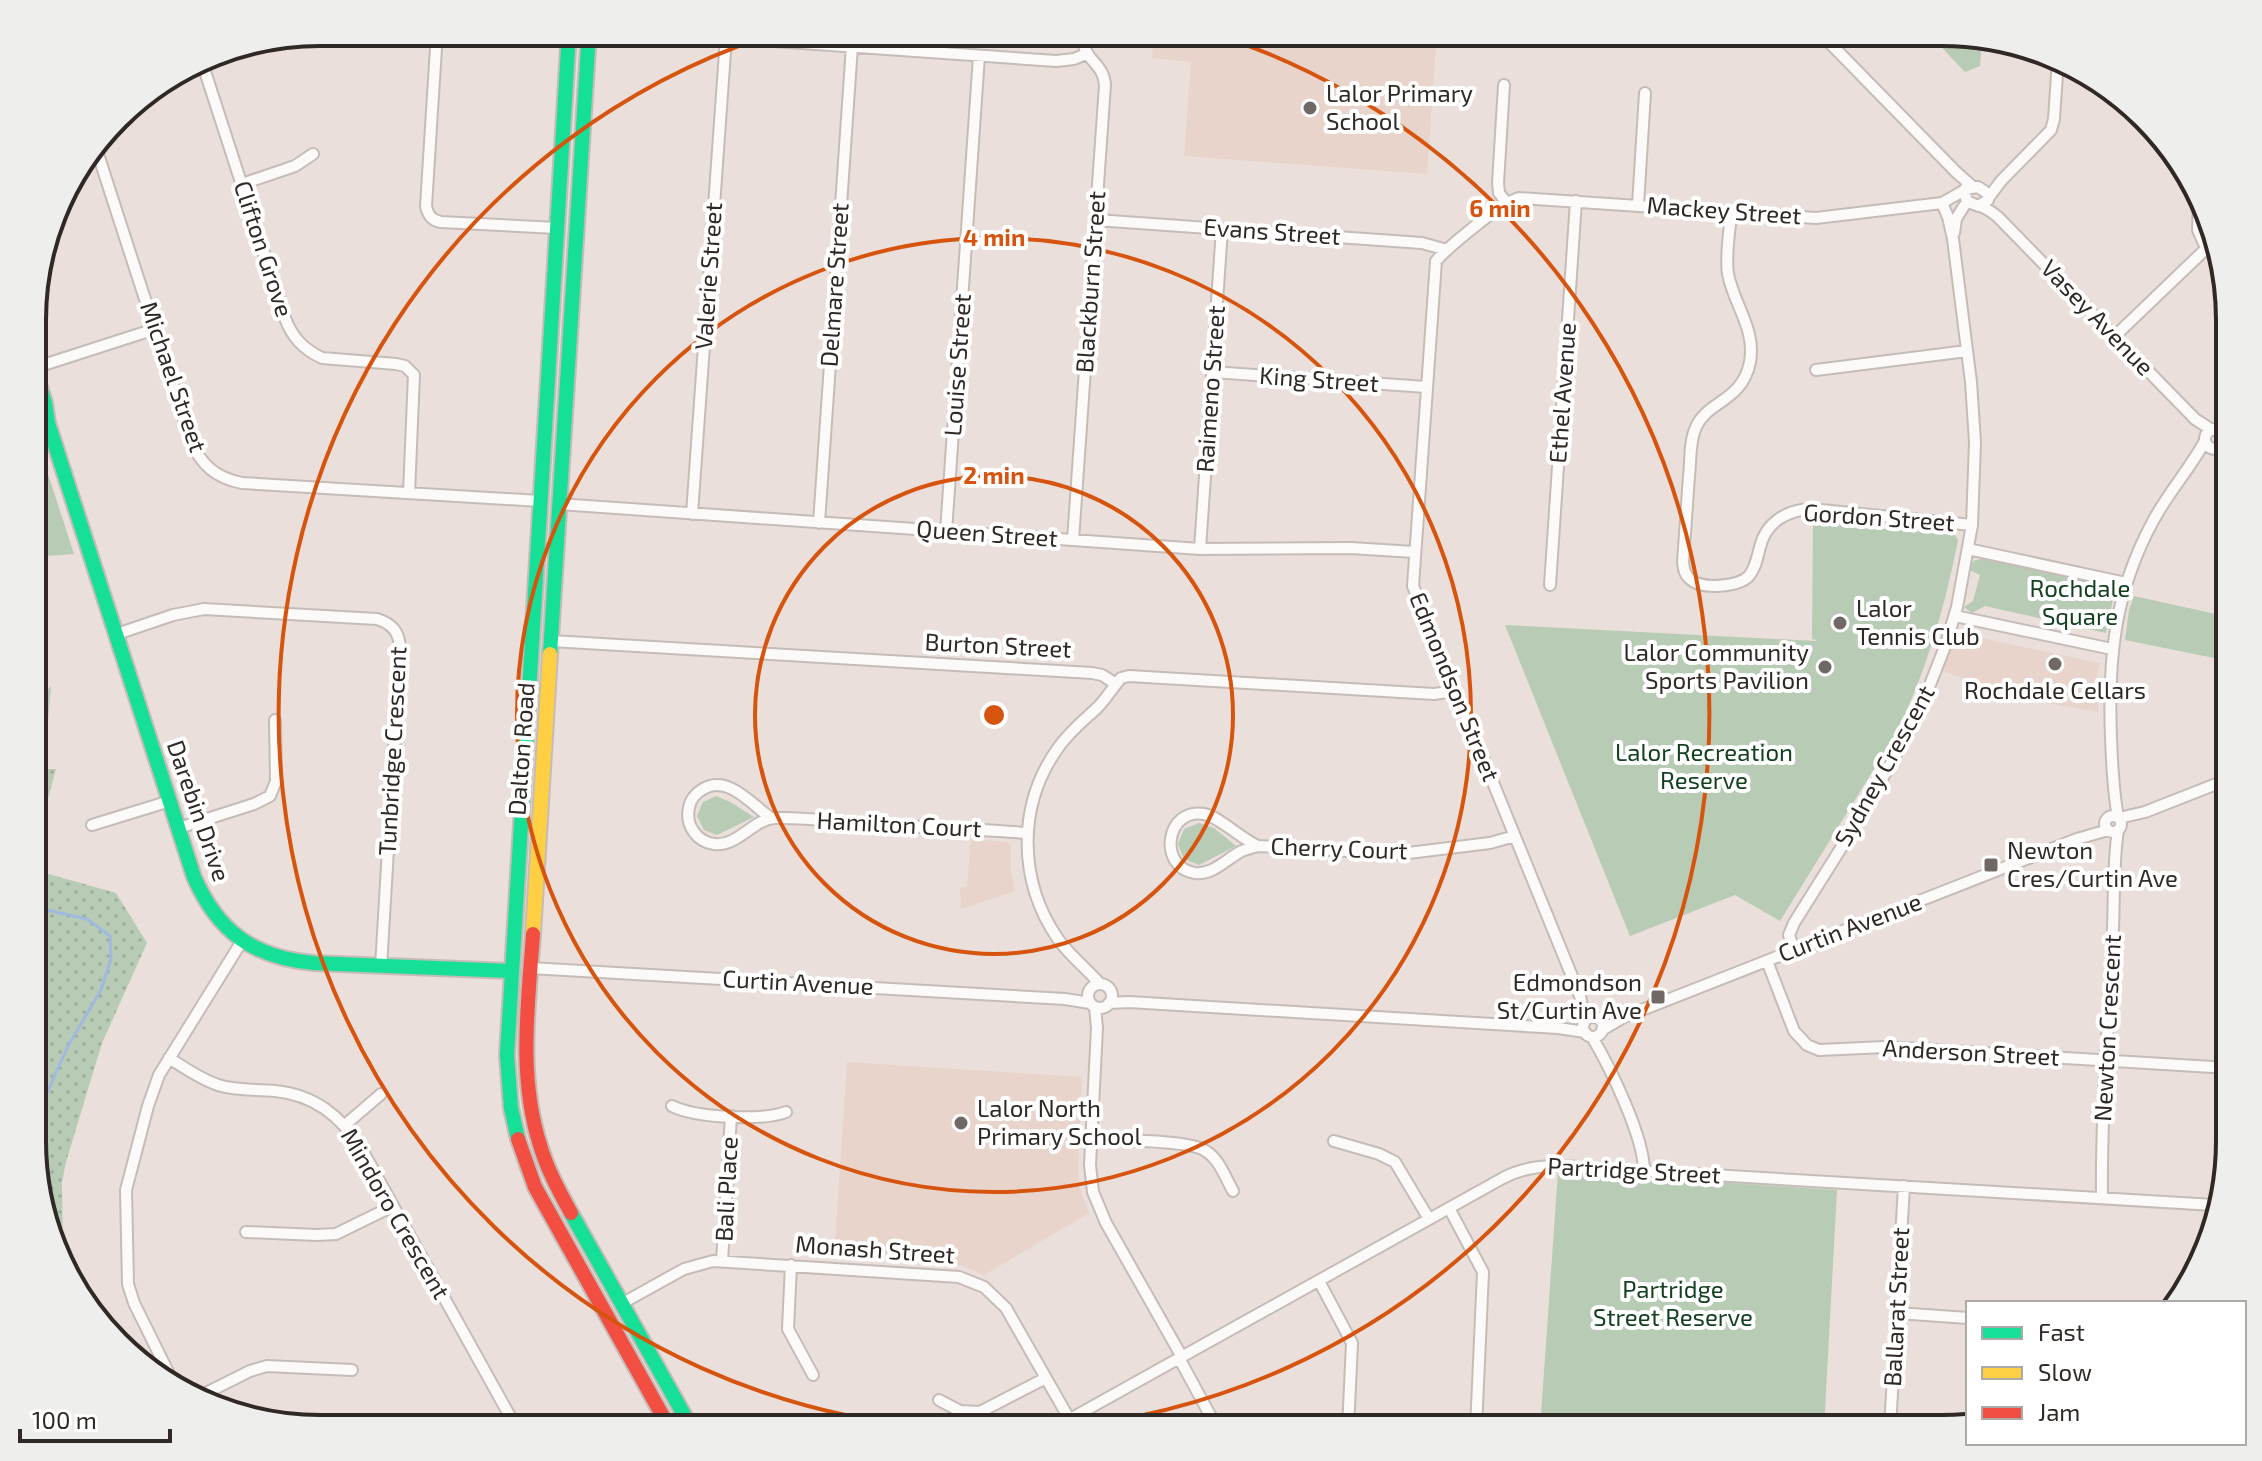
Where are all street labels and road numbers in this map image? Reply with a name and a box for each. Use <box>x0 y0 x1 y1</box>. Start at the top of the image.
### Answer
street label: Clifton Grove <box>229 177 300 320</box>
street label: Blackburn Street <box>1069 190 1110 374</box>
street label: Mackey Street <box>1646 190 1802 229</box>
street label: Valerie Street <box>688 201 727 351</box>
street label: Delmare Street <box>813 202 854 368</box>
street label: Evans Street <box>1203 211 1342 250</box>
street label: Vasey Avenue <box>2036 253 2160 381</box>
street label: Louise Street <box>937 293 976 437</box>
street label: Michael Street <box>135 297 214 456</box>
street label: Raimeno Street <box>1189 304 1230 473</box>
street label: Ethel Avenue <box>1542 321 1581 464</box>
street label: King Street <box>1258 360 1380 397</box>
street label: Gordon Street <box>1803 497 1956 536</box>
street label: Queen Street <box>916 513 1059 552</box>
street label: Edmondson Street <box>1404 588 1507 785</box>
street label: Burton Street <box>924 626 1072 663</box>
street label: Tunbridge Crescent <box>372 646 411 856</box>
street label: Sydney Crescent <box>1827 680 1940 851</box>
street label: Dalton Road <box>501 681 540 816</box>
street label: Darebin Drive <box>162 736 237 885</box>
street label: Hamilton Court <box>816 805 982 842</box>
street label: Cherry Court <box>1270 831 1408 864</box>
street label: Curtin Avenue <box>1774 886 1925 967</box>
street label: Newton Crescent <box>2087 934 2126 1122</box>
street label: Curtin Avenue <box>722 963 874 1000</box>
street label: Anderson Street <box>1882 1032 2060 1071</box>
street label: Mindoro Crescent <box>336 1123 457 1304</box>
street label: Bali Place <box>708 1136 743 1242</box>
street label: Partridge Street <box>1547 1150 1722 1189</box>
street label: Ballarat Street <box>1877 1227 1914 1387</box>
street label: Monash Street <box>794 1228 956 1269</box>

